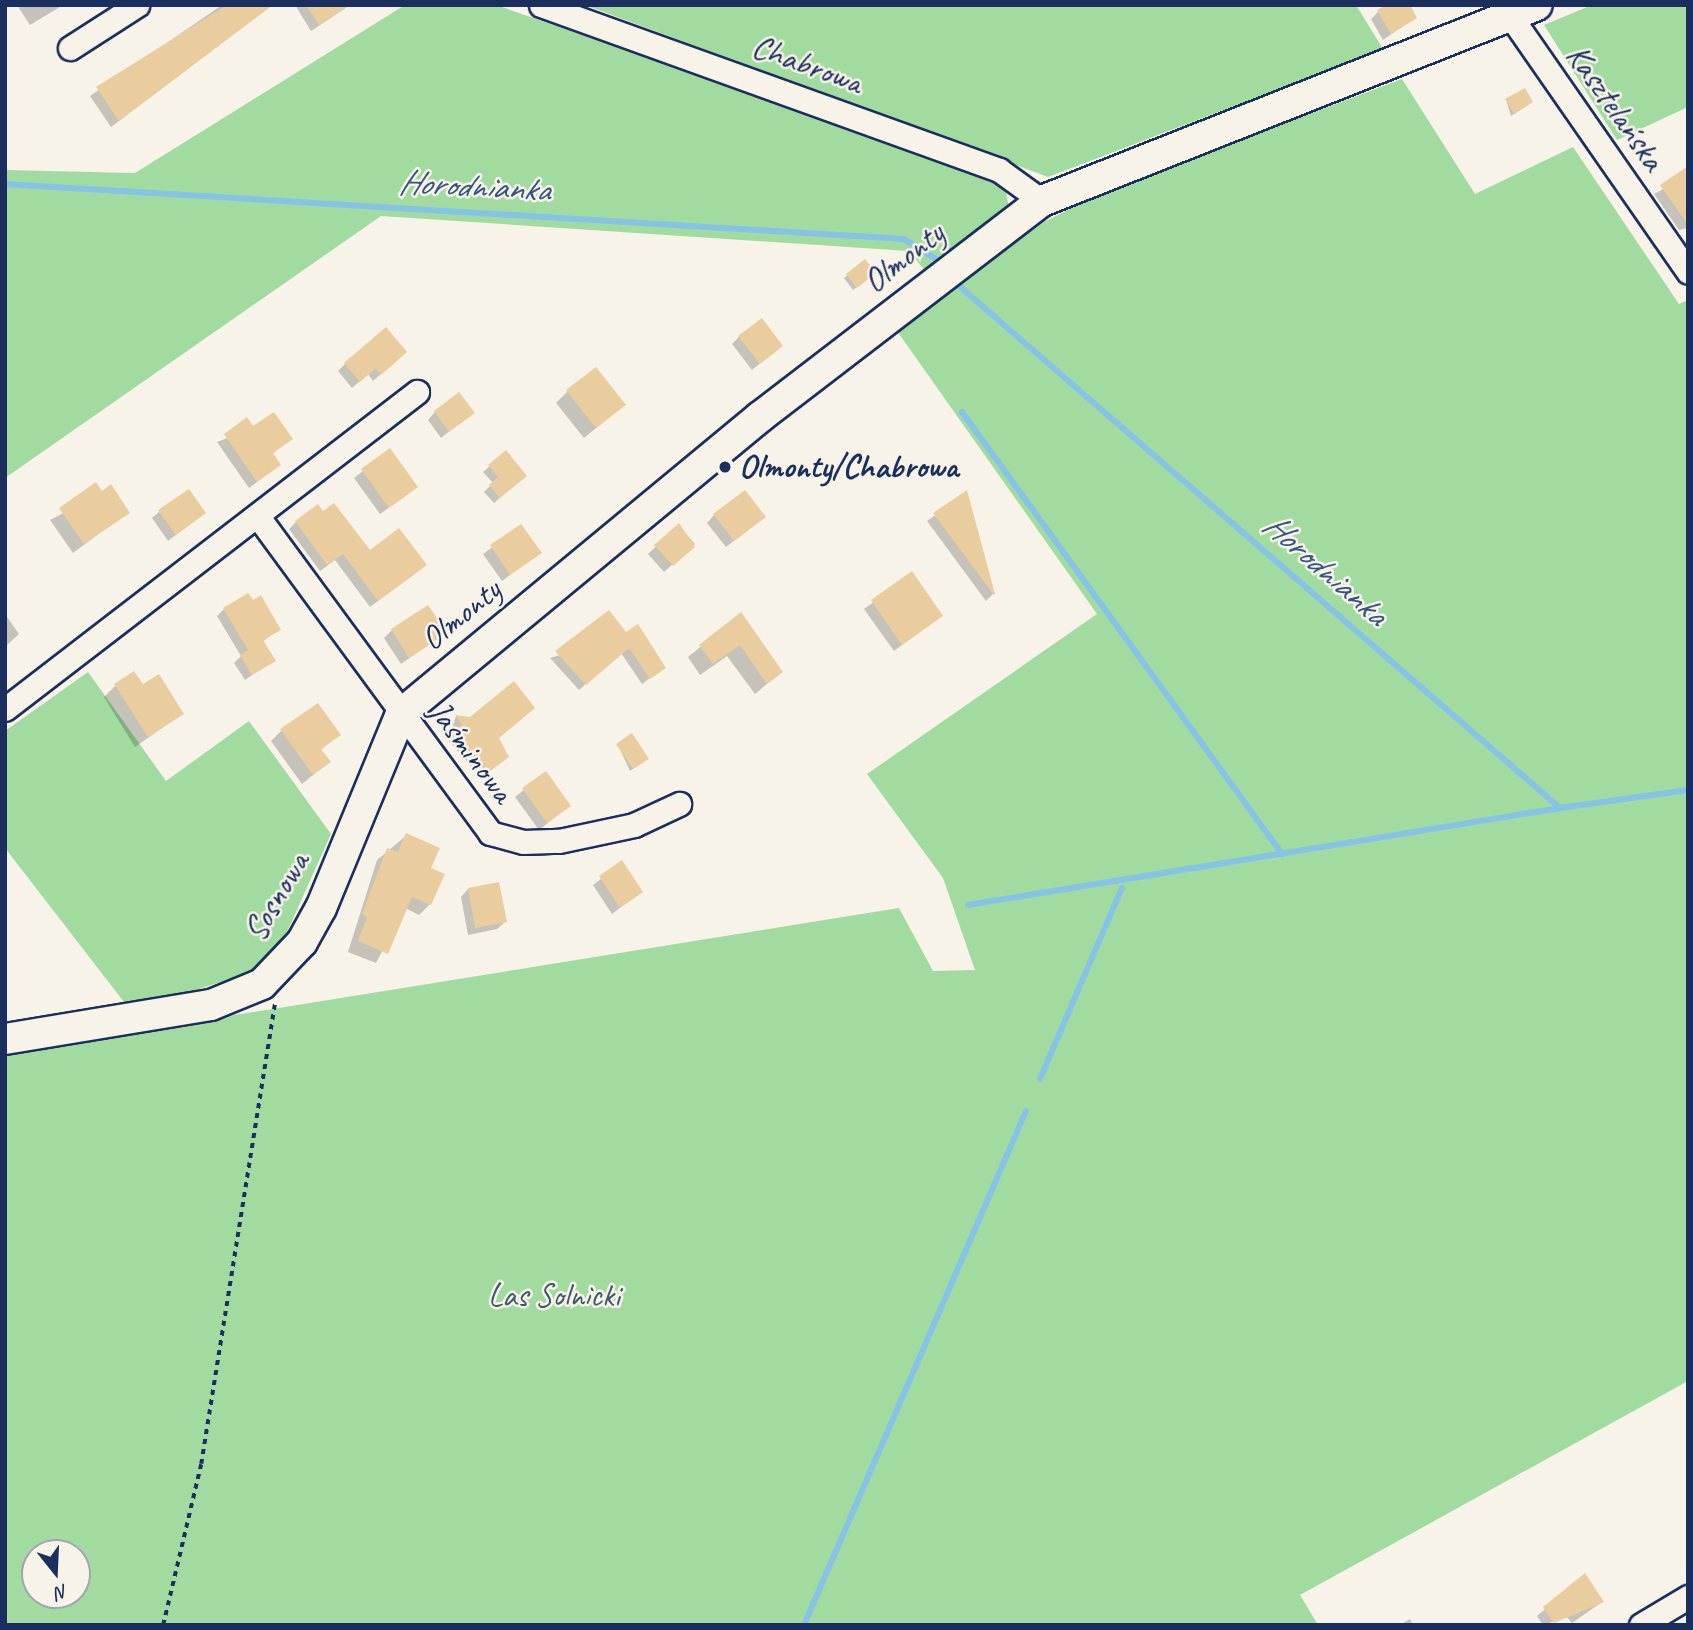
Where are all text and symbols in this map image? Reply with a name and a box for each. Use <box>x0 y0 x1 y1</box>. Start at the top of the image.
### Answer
street label: Chabrowa <box>747 27 867 103</box>
street label: Kasztelańska <box>1557 37 1673 179</box>
water label: Horodnianka <box>398 161 550 211</box>
street label: Olmonty <box>856 214 952 302</box>
place label: Olmonty/Chabrowa <box>739 447 958 487</box>
marker: Olmonty/Chabrowa <box>717 459 733 475</box>
water label: Horodnianka <box>1254 504 1396 634</box>
street label: Olmonty <box>413 571 509 659</box>
street label: Jaśminowa <box>420 693 522 811</box>
street label: Sosnowa <box>236 846 318 948</box>
park label: Las Solnicki <box>488 1276 620 1316</box>
north arrow <box>21 1539 91 1609</box>
text: N <box>53 1579 71 1605</box>

